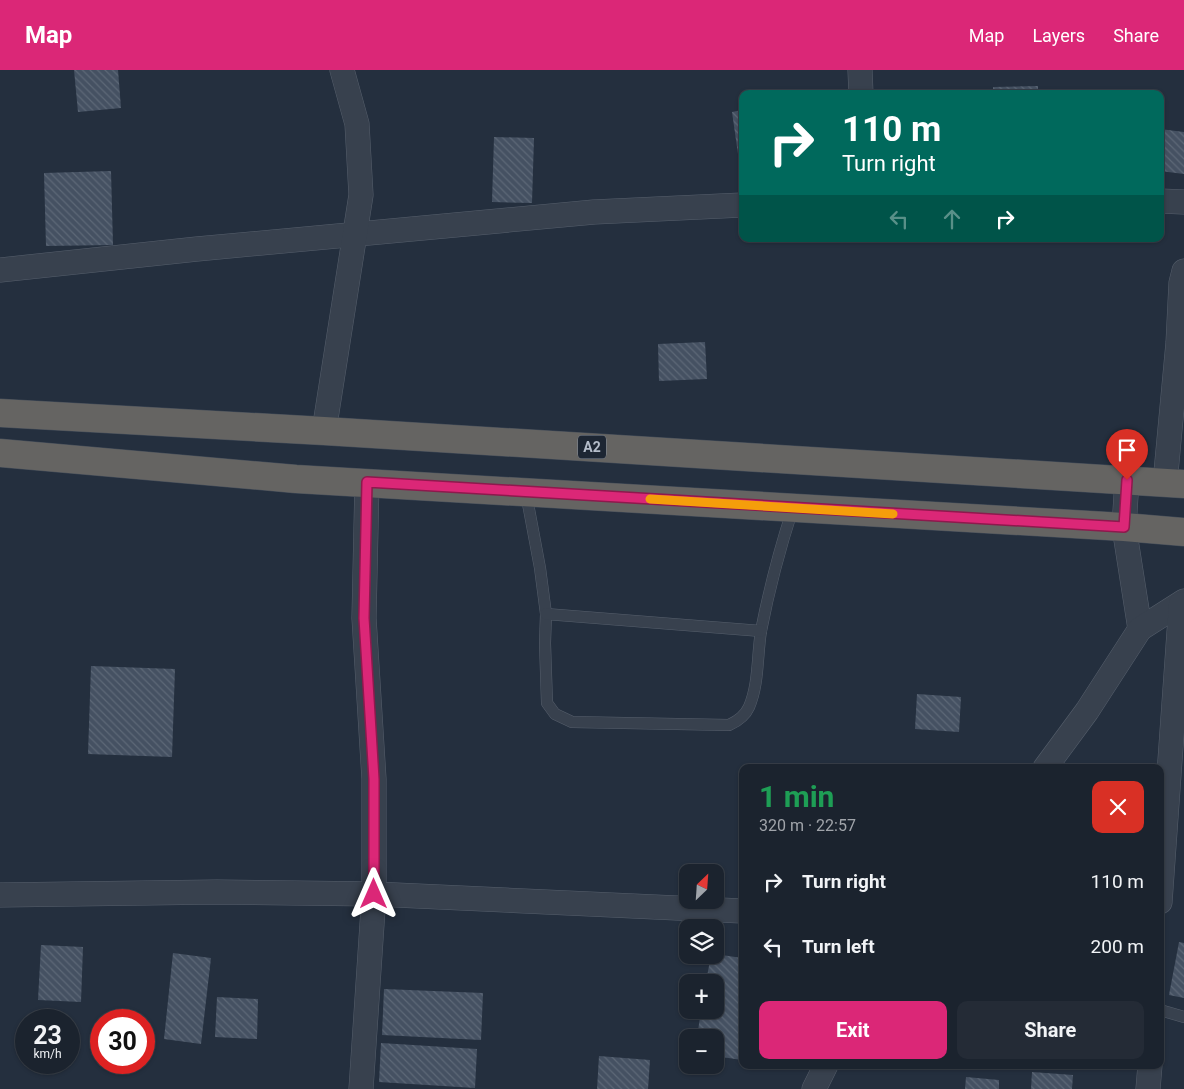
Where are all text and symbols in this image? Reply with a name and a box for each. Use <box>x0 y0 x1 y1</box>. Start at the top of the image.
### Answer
text: Map <box>25 21 72 49</box>
text: Map <box>969 25 1004 46</box>
text: Layers <box>1032 25 1085 46</box>
text: Share <box>1113 25 1159 46</box>
text: 110 m <box>842 109 941 150</box>
icon: right <box>759 110 824 175</box>
text: Turn right <box>842 151 936 176</box>
icon: left <box>885 205 913 233</box>
icon: ahead <box>938 205 966 233</box>
icon: right <box>991 205 1019 233</box>
pin <box>1106 429 1148 480</box>
road number: A2 <box>578 436 606 458</box>
icon: arrive <box>1113 436 1141 464</box>
text: 1 min <box>759 779 834 814</box>
button: close <box>1092 781 1144 833</box>
text: 320 m · 22:57 <box>759 816 856 835</box>
north arrow <box>679 864 724 909</box>
map controls <box>679 864 724 1074</box>
position arrow <box>347 867 399 919</box>
icon: right <box>759 868 787 896</box>
text: Turn right <box>802 870 886 893</box>
text: 110 m <box>1091 870 1144 893</box>
button: layers <box>679 919 724 964</box>
icon: left <box>759 933 787 961</box>
text: Turn left <box>802 935 875 958</box>
text: 200 m <box>1091 935 1144 958</box>
button: + <box>679 974 724 1019</box>
button: Exit <box>759 1001 947 1059</box>
button: Share <box>957 1001 1144 1059</box>
speed limit sign: 30 <box>90 1009 155 1074</box>
text: 23 <box>33 1021 62 1050</box>
button: − <box>679 1029 724 1074</box>
text: km/h <box>33 1047 62 1061</box>

